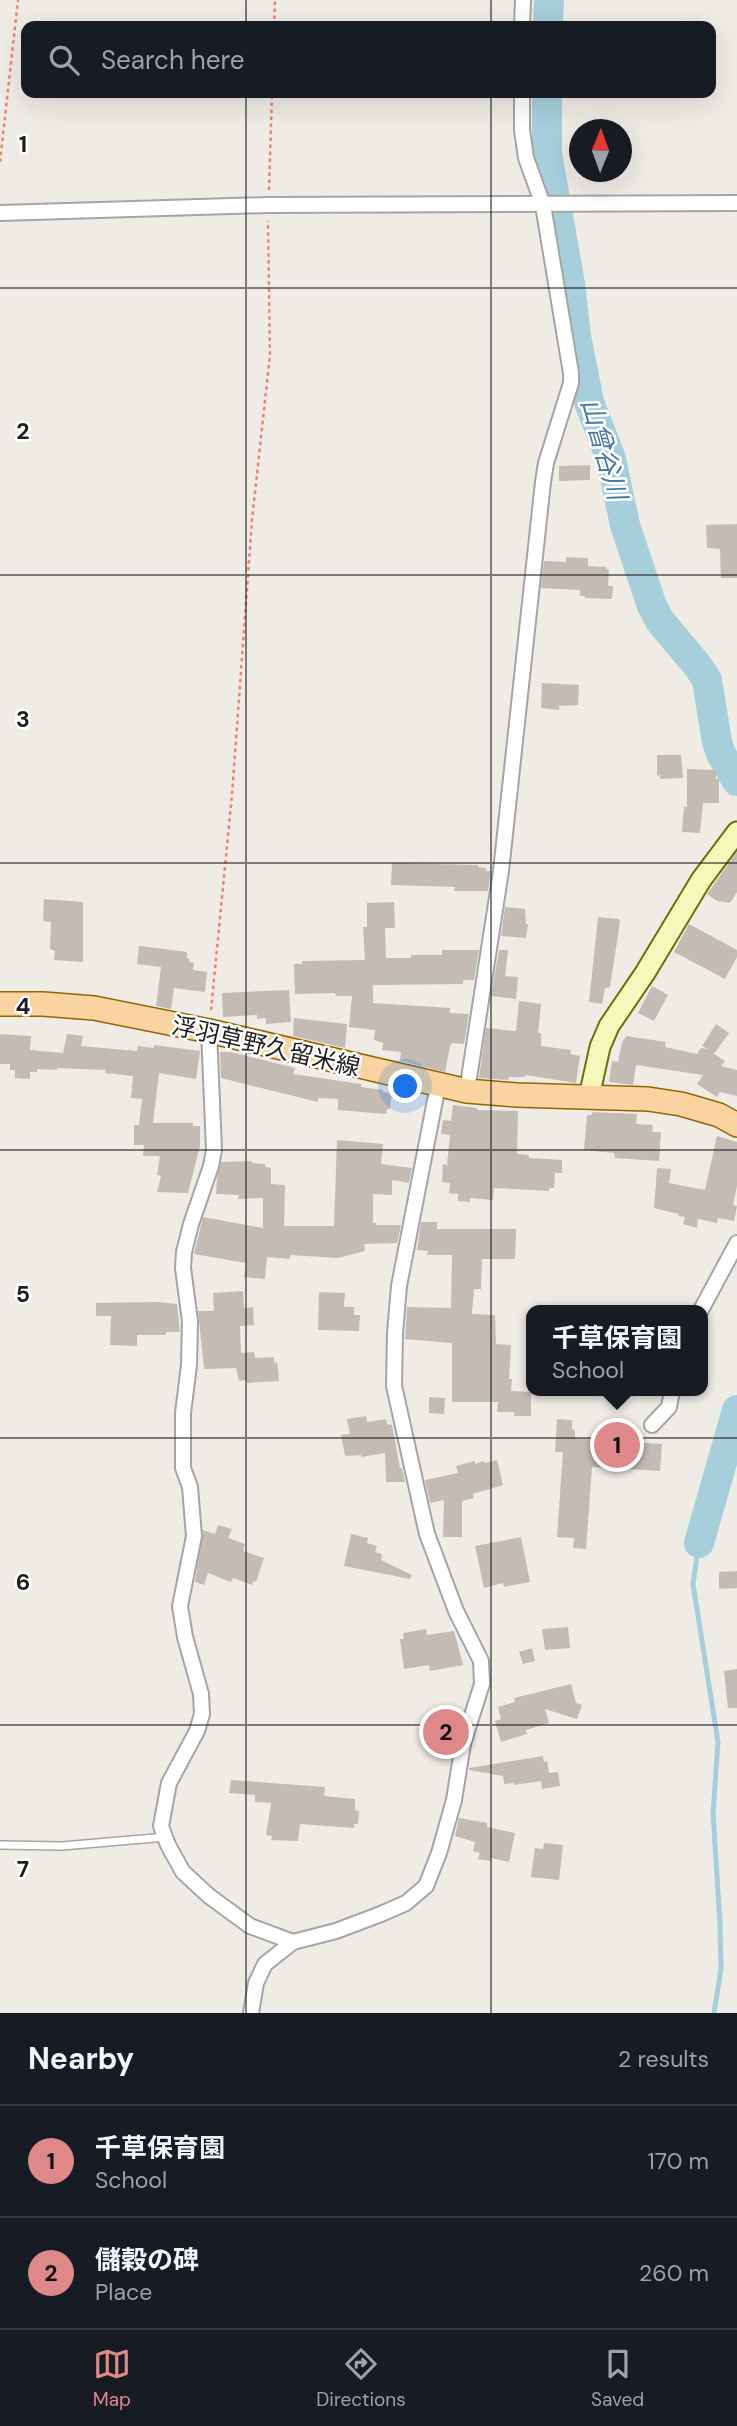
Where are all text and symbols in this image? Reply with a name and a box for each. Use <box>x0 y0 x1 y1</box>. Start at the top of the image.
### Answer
search box <box>21 21 716 98</box>
icon: search <box>45 41 83 79</box>
text: Search here <box>101 43 244 77</box>
north arrow <box>569 119 632 182</box>
text: 1 <box>19 129 27 159</box>
water label: 山曾谷川 <box>573 394 635 507</box>
text: 2 <box>16 416 30 446</box>
text: 3 <box>16 704 30 734</box>
text: 4 <box>16 991 31 1021</box>
street label: 浮羽草野久留米線 <box>169 1009 363 1083</box>
your location <box>388 1069 422 1103</box>
text: 5 <box>16 1279 30 1309</box>
popup <box>526 1305 708 1396</box>
text: 千草保育園 <box>552 1321 682 1355</box>
text: School <box>552 1355 624 1385</box>
pin: 1 <box>594 1419 640 1471</box>
text: 6 <box>16 1567 30 1597</box>
pin: 2 <box>423 1706 469 1758</box>
text: 7 <box>17 1854 29 1884</box>
text: Nearby <box>28 2039 134 2078</box>
text: 2 results <box>618 2044 709 2074</box>
text: 千草保育園 <box>95 2131 225 2165</box>
text: 1 <box>47 2146 55 2176</box>
text: 170 m <box>648 2146 709 2176</box>
text: School <box>95 2165 167 2195</box>
text: 儲穀の碑 <box>95 2243 199 2277</box>
text: 2 <box>44 2258 58 2288</box>
text: 260 m <box>639 2258 709 2288</box>
text: Place <box>95 2277 152 2307</box>
tab: Map <box>93 2345 131 2412</box>
tab: Directions <box>316 2345 406 2412</box>
tab: Saved <box>591 2345 644 2412</box>

